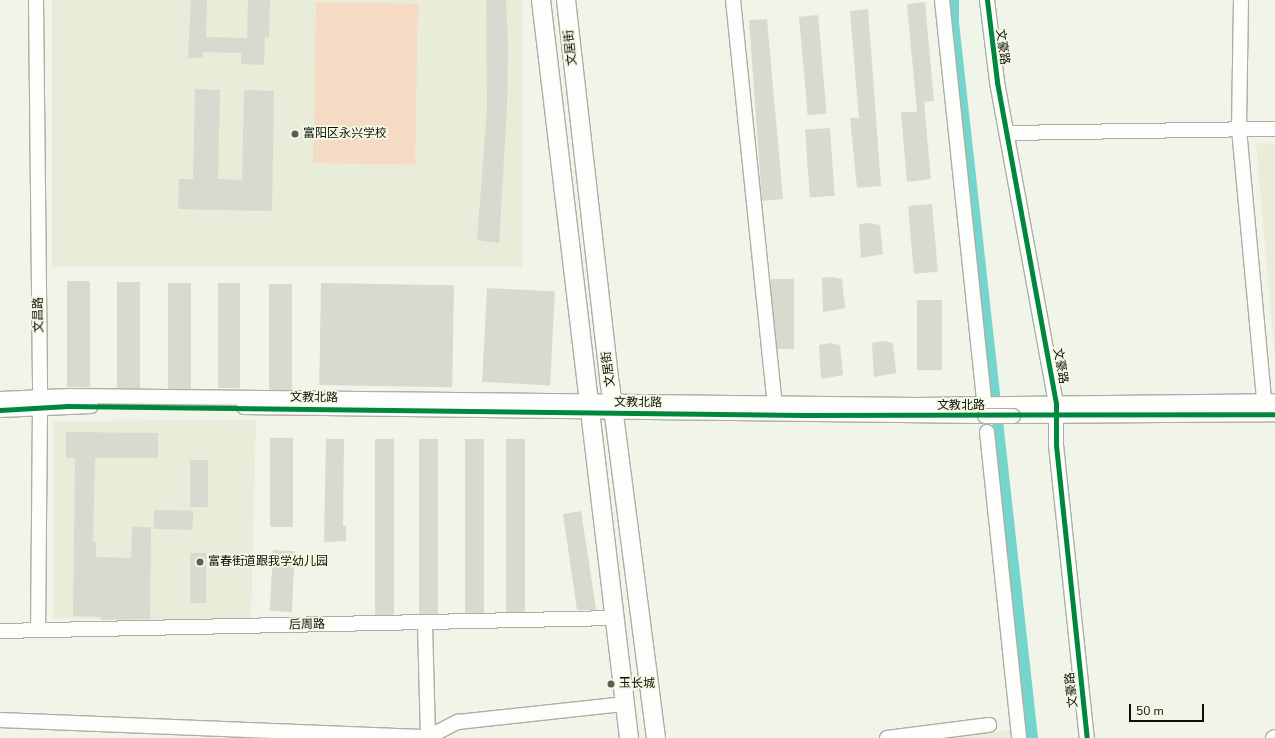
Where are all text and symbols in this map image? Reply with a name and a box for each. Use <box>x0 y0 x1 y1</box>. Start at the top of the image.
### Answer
street label: 文豪路 <box>992 28 1012 66</box>
street label: 文居街 <box>562 29 580 67</box>
place label: 富阳区永兴学校 <box>303 127 387 141</box>
marker: 富阳区永兴学校 <box>290 129 300 139</box>
street label: 文昌路 <box>31 297 47 333</box>
street label: 文豪路 <box>1050 347 1070 385</box>
street label: 文居街 <box>600 350 618 388</box>
street label: 文教北路 <box>290 390 338 406</box>
street label: 文教北路 <box>614 395 662 411</box>
street label: 文教北路 <box>937 399 985 413</box>
place label: 富春街道跟我学幼儿园 <box>208 555 328 569</box>
marker: 富春街道跟我学幼儿园 <box>195 557 205 567</box>
street label: 后周路 <box>289 617 325 633</box>
street label: 文豪路 <box>1063 671 1081 709</box>
place label: 玉长城 <box>619 677 655 691</box>
marker: 玉长城 <box>606 679 616 689</box>
scale bar <box>1131 696 1206 722</box>
text: 50 m <box>1136 703 1164 719</box>

